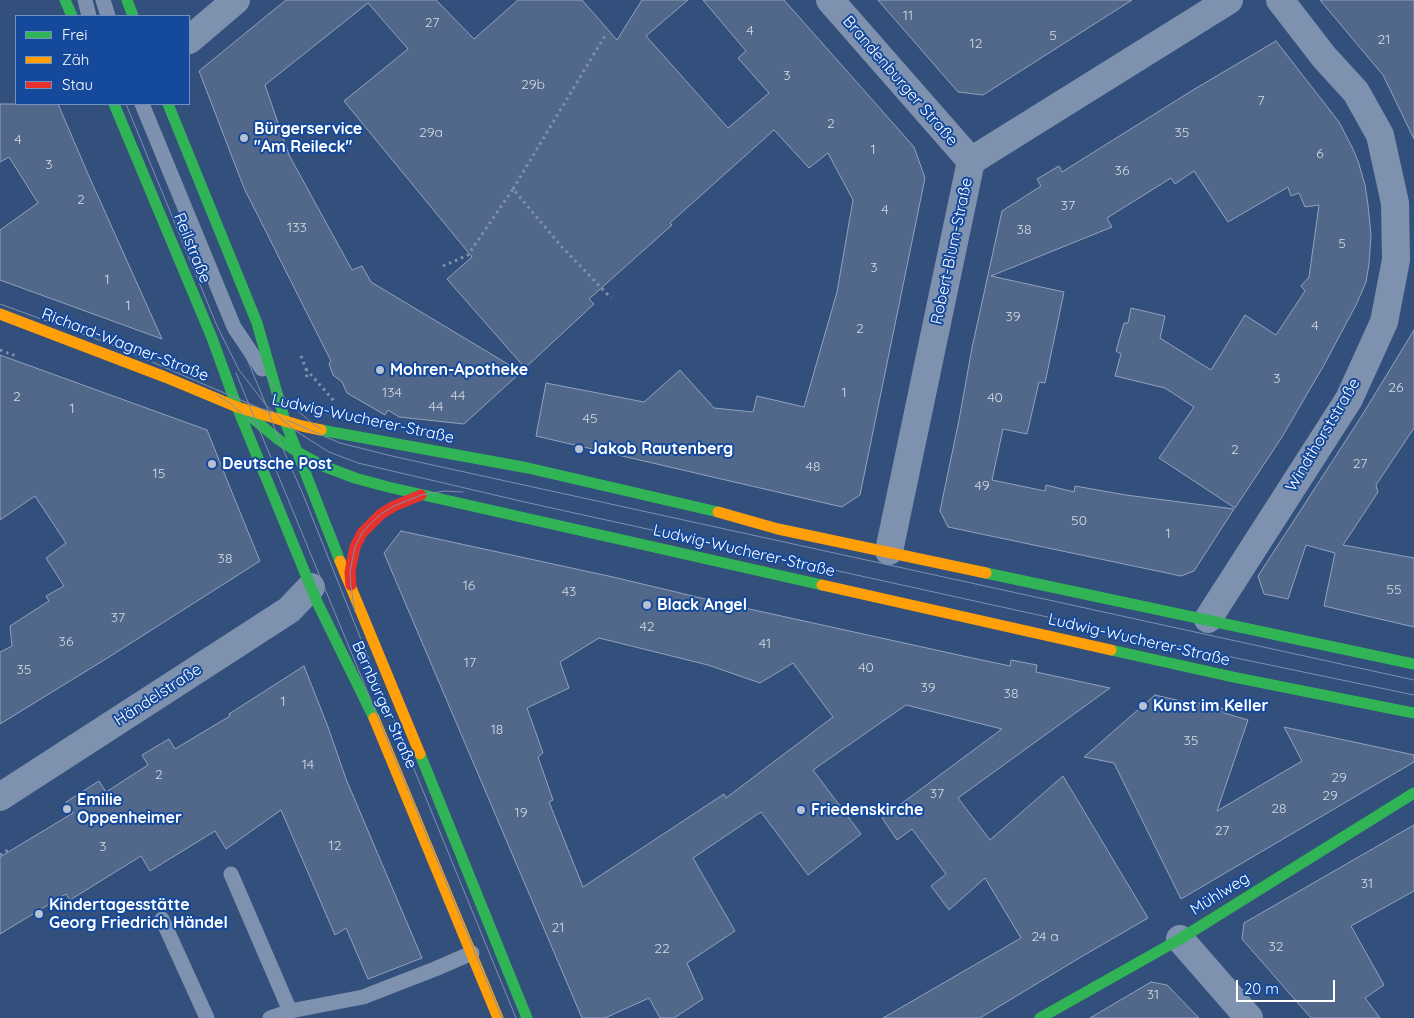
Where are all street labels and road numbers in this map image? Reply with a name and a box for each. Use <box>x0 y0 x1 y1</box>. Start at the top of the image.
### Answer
street label: Brandenburger Straße <box>838 12 962 150</box>
street label: Robert-Blum-Straße <box>927 176 977 326</box>
street label: Reilstraße <box>169 210 215 286</box>
street label: Richard-Wagner-Straße <box>39 304 211 386</box>
street label: Windthorststraße <box>1282 375 1364 495</box>
street label: Ludwig-Wucherer-Straße <box>270 390 456 448</box>
street label: Ludwig-Wucherer-Straße <box>651 521 837 581</box>
street label: Ludwig-Wucherer-Straße <box>1046 610 1232 670</box>
street label: Bernburger Straße <box>347 638 421 772</box>
street label: Händelstraße <box>111 660 205 730</box>
street label: Mühlweg <box>1187 868 1253 920</box>

